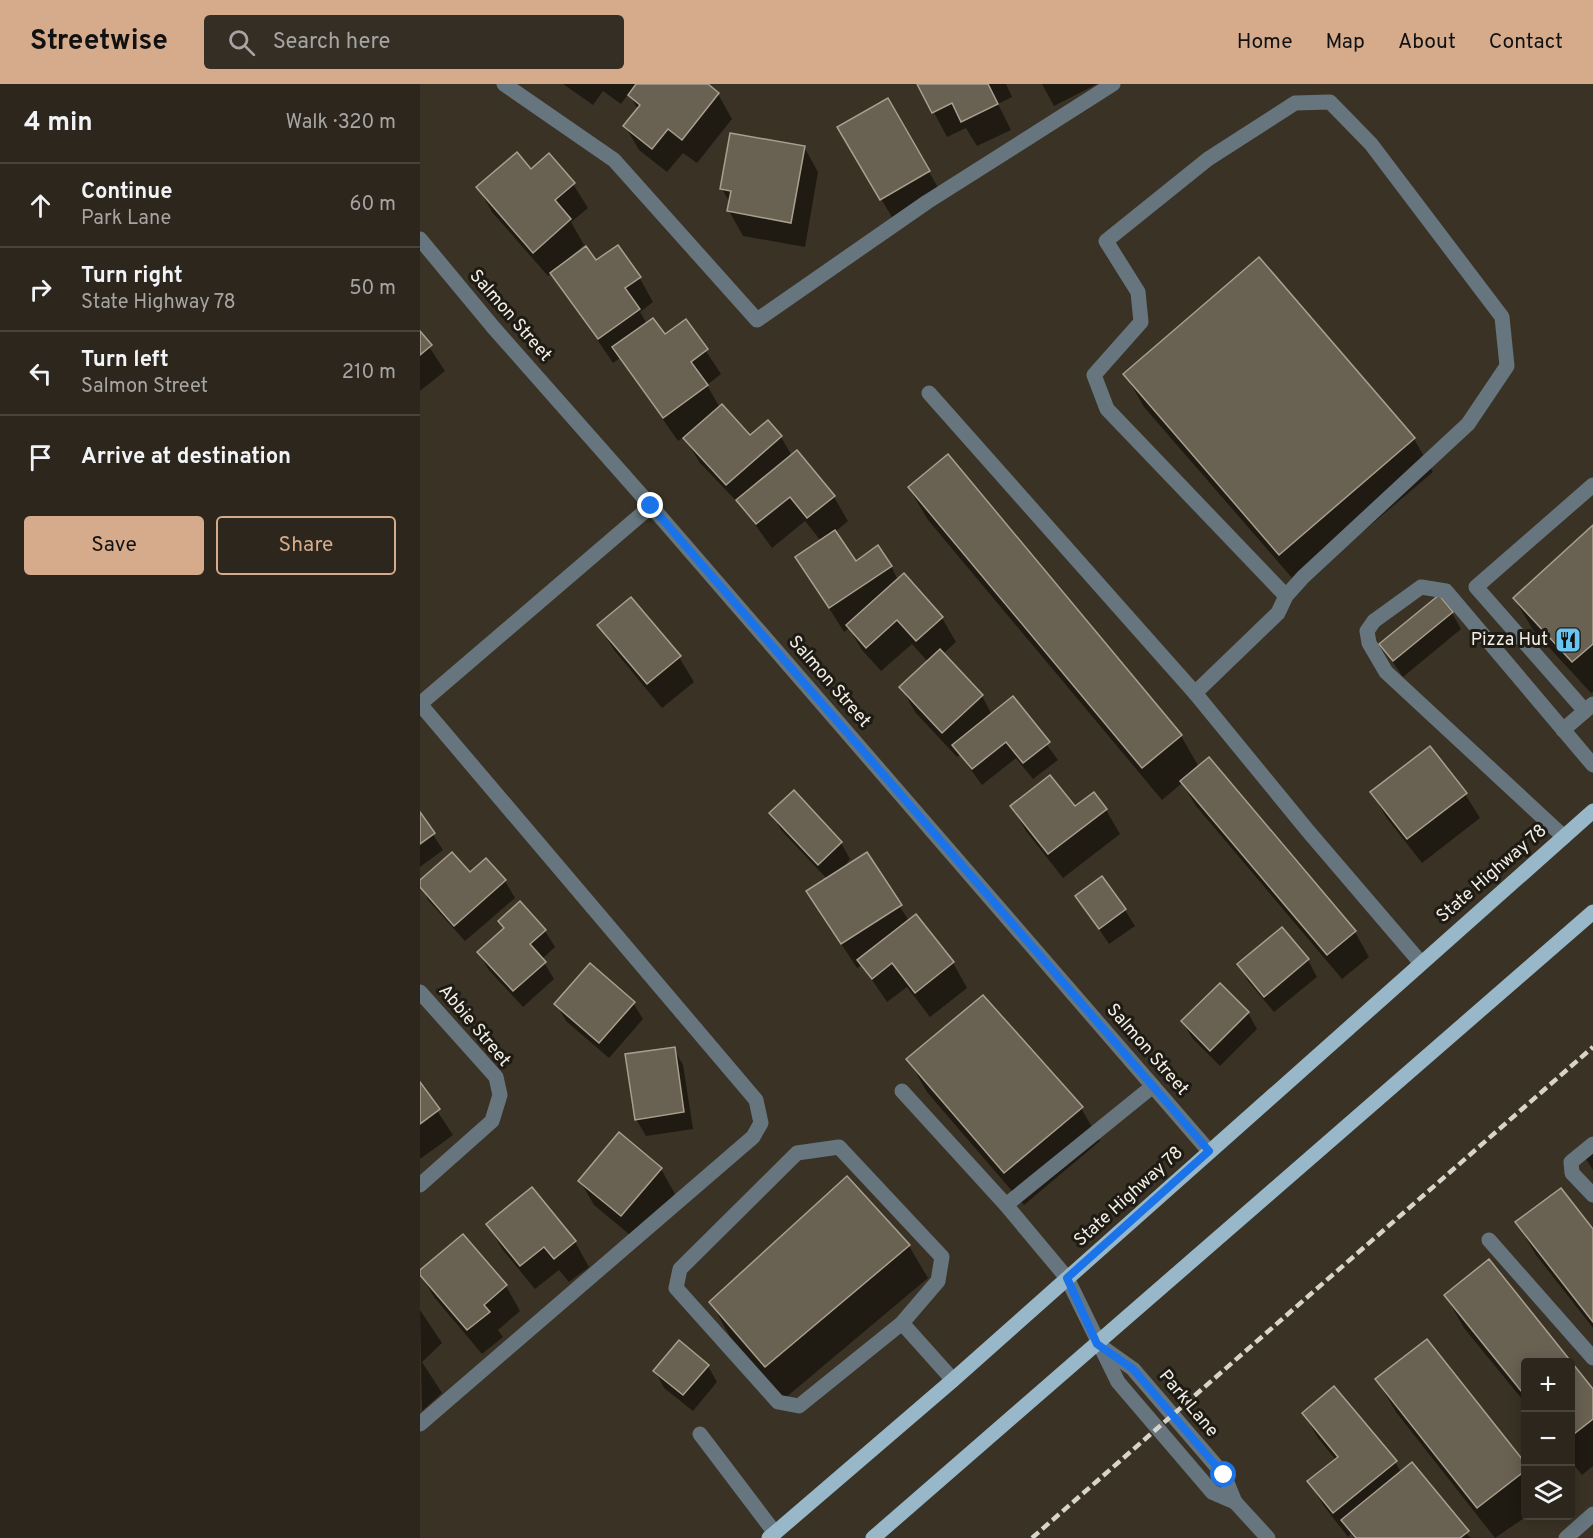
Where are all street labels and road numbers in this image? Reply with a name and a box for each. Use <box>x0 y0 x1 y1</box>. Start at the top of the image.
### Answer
street label: Salmon Street <box>464 265 556 367</box>
street label: Salmon Street <box>783 631 875 733</box>
street label: State Highway 78 <box>1432 820 1552 928</box>
street label: Abbie Street <box>433 980 515 1072</box>
street label: Salmon Street <box>1101 999 1193 1101</box>
street label: State Highway 78 <box>1070 1142 1188 1252</box>
street label: Park Lane <box>1153 1365 1223 1443</box>

